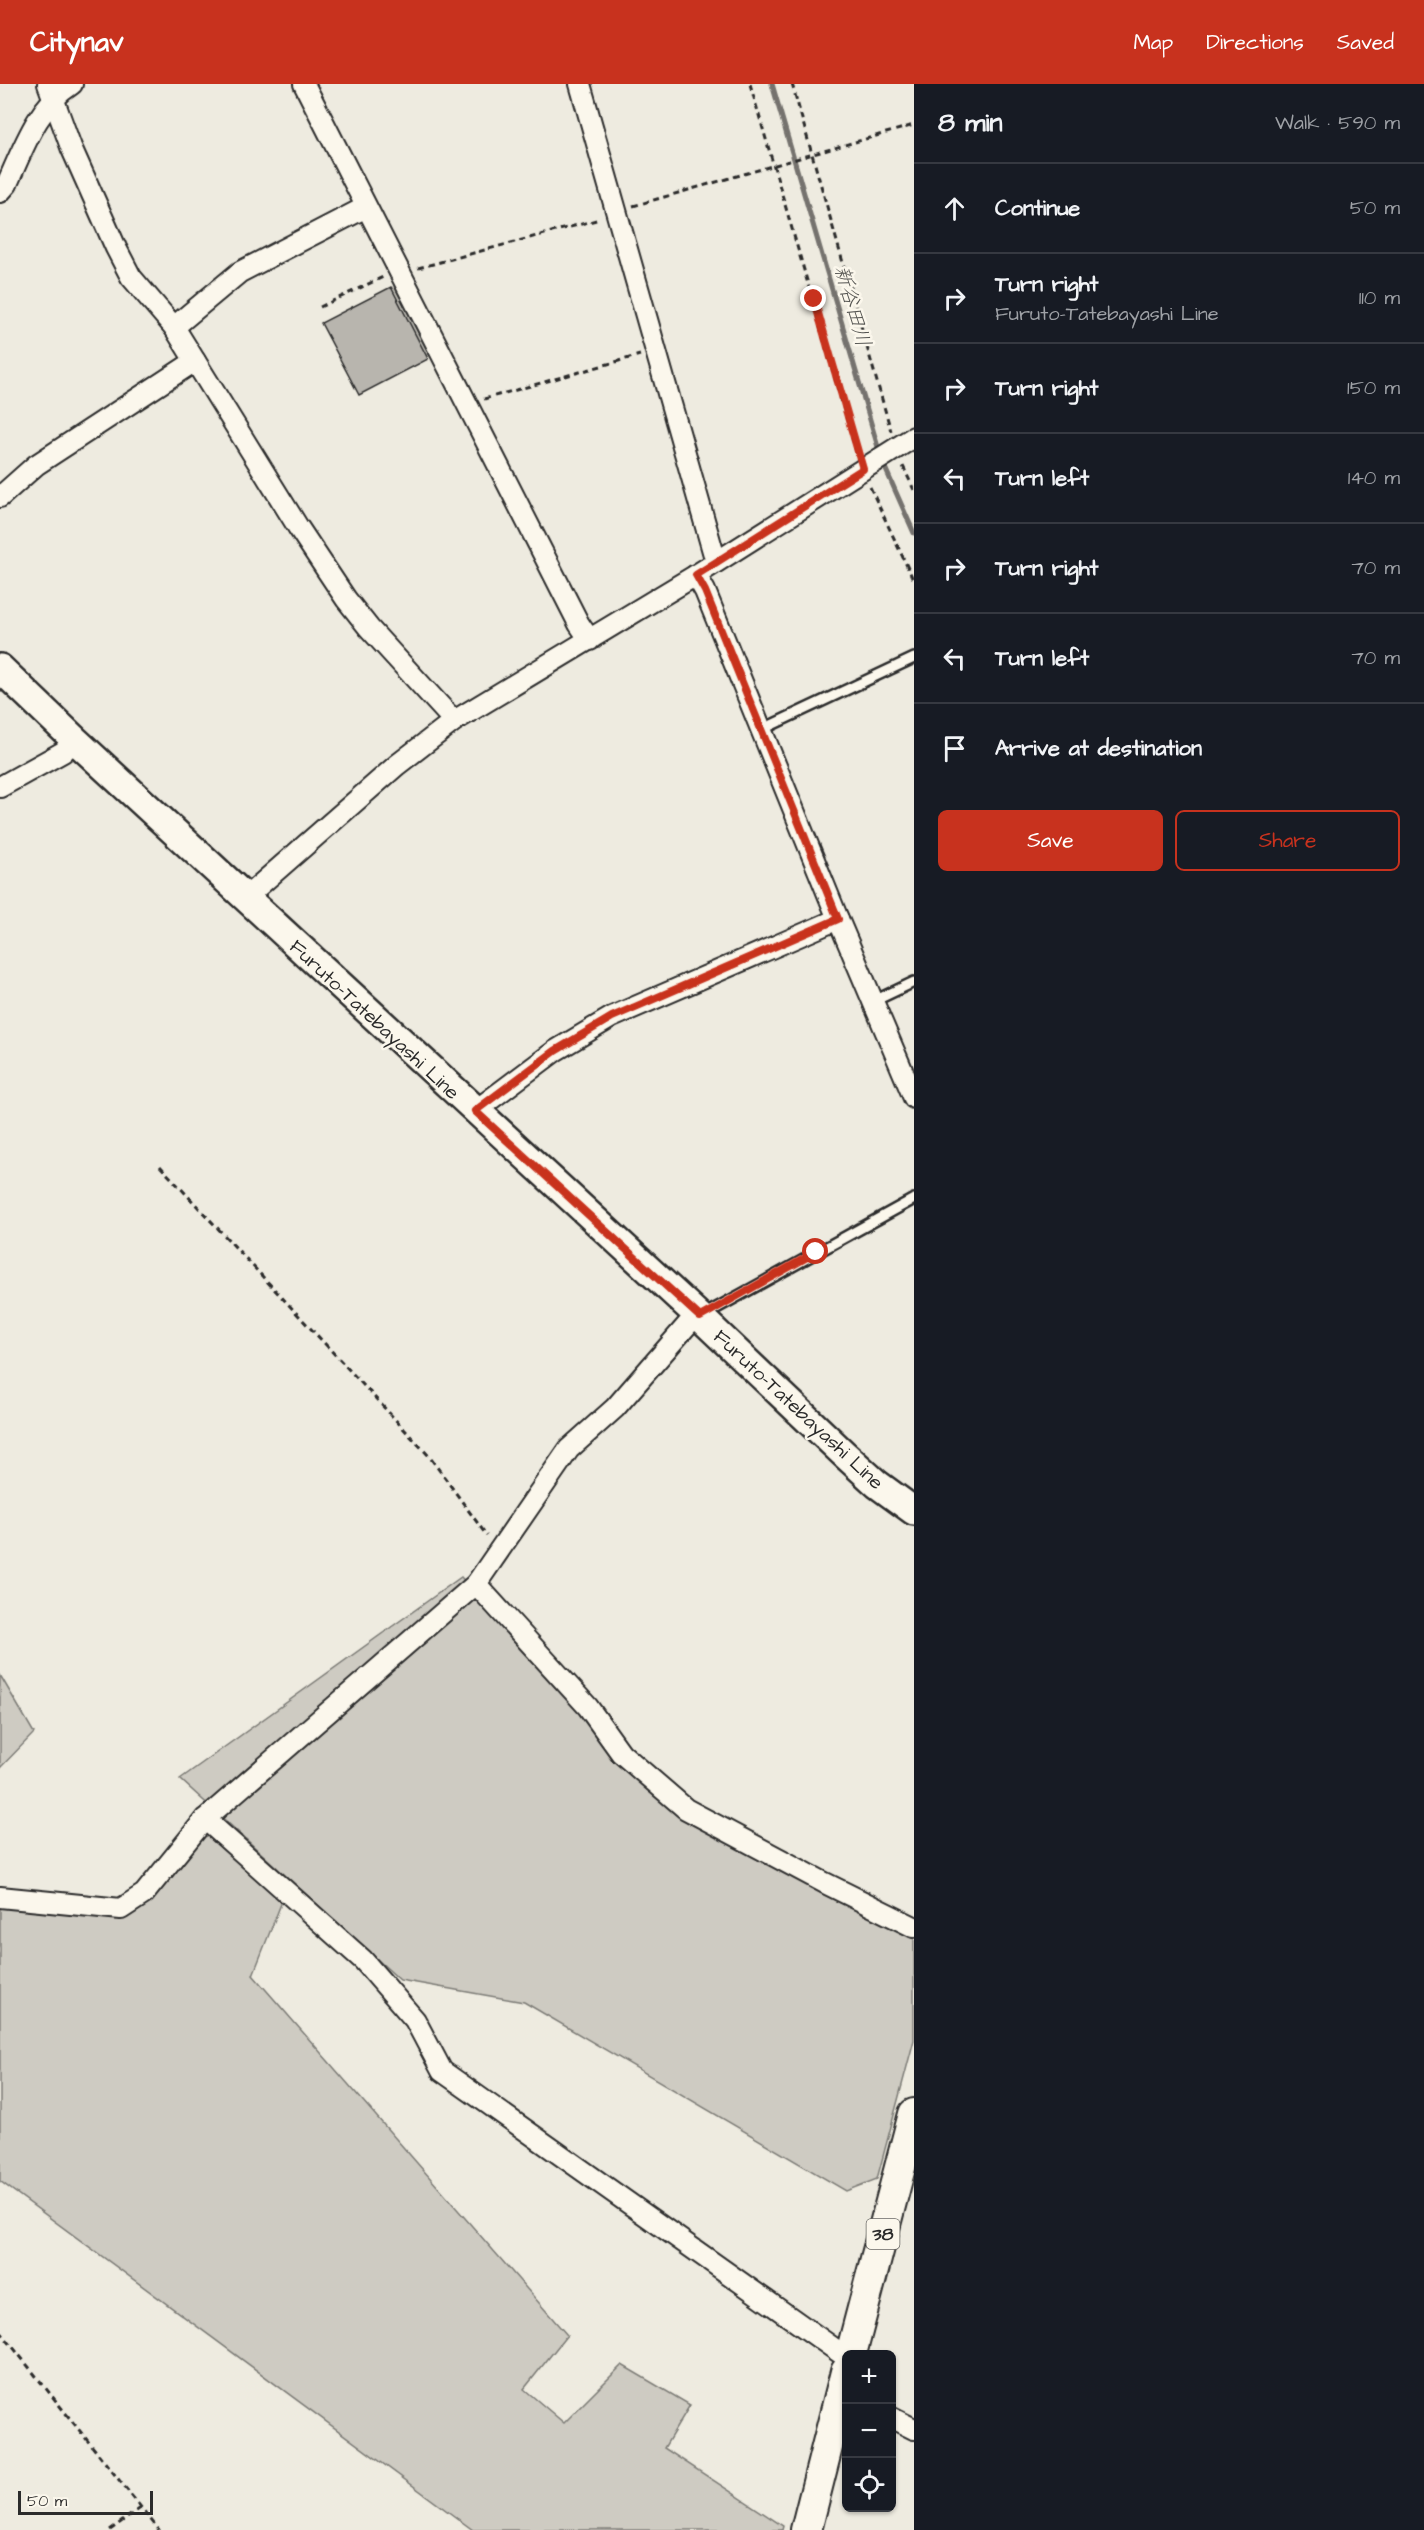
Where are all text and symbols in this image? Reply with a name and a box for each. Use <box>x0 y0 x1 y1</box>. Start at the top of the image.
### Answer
text: Citynav <box>30 23 124 62</box>
text: Map <box>1133 28 1173 57</box>
text: Directions <box>1206 28 1304 57</box>
text: Saved <box>1337 28 1394 57</box>
text: 8 min <box>938 105 1002 141</box>
text: Walk · 590 m <box>1275 109 1400 137</box>
icon: ahead <box>938 192 971 225</box>
text: Continue <box>995 193 1080 224</box>
text: 50 m <box>1350 194 1400 222</box>
water label: 新谷田川 <box>827 262 878 351</box>
text: Turn right <box>995 269 1098 300</box>
icon: right <box>938 282 971 315</box>
text: 110 m <box>1359 284 1400 312</box>
route end <box>800 285 826 311</box>
text: Furuto-Tatebayashi Line <box>995 300 1219 328</box>
icon: right <box>938 372 971 405</box>
text: Turn right <box>995 373 1098 404</box>
text: 150 m <box>1347 374 1400 402</box>
icon: left <box>938 462 971 495</box>
text: Turn left <box>995 463 1089 494</box>
text: 140 m <box>1348 464 1400 492</box>
icon: right <box>938 552 971 585</box>
text: Turn right <box>995 553 1098 584</box>
text: 70 m <box>1352 554 1400 582</box>
icon: left <box>938 642 971 675</box>
text: Turn left <box>995 643 1089 674</box>
text: 70 m <box>1352 644 1400 672</box>
icon: arrive <box>938 732 971 765</box>
text: Arrive at destination <box>995 733 1202 764</box>
button: Save <box>938 810 1163 871</box>
button: Share <box>1175 810 1400 871</box>
street label: Furuto-Tatebayashi Line <box>282 933 466 1107</box>
route start <box>802 1238 828 1264</box>
street label: Furuto-Tatebayashi Line <box>706 1323 890 1497</box>
road number: 38 <box>866 2219 900 2249</box>
map controls <box>842 2350 896 2512</box>
button: + <box>842 2350 896 2404</box>
button: − <box>842 2404 896 2458</box>
button: locate <box>842 2458 896 2512</box>
scale bar <box>18 2488 153 2516</box>
text: 50 m <box>27 2490 67 2512</box>

